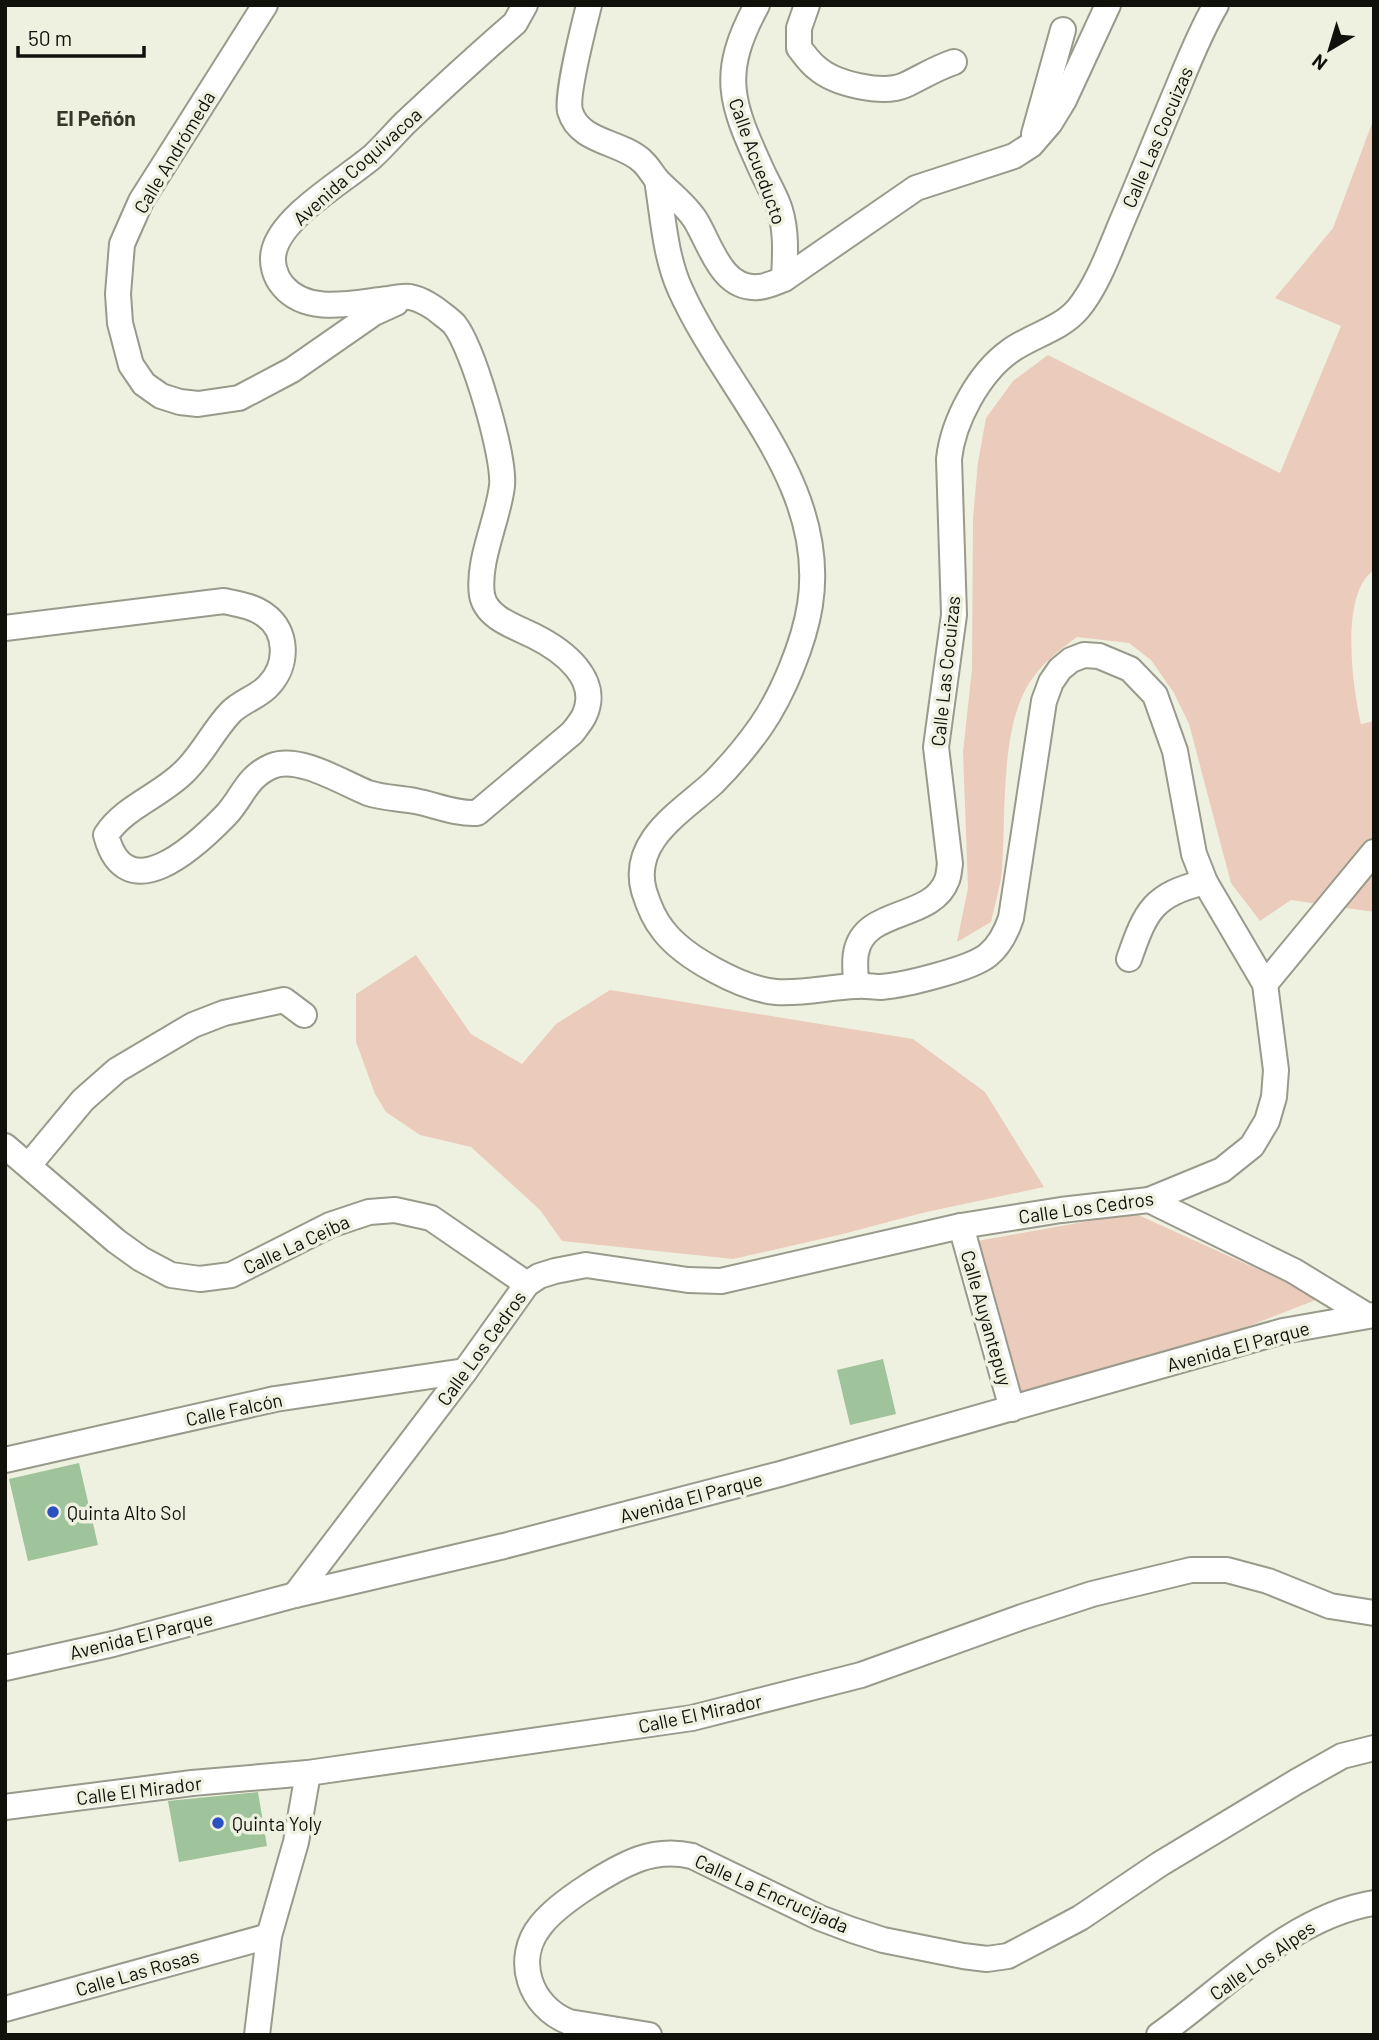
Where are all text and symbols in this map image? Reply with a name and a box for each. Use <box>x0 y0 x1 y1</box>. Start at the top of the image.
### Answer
scale bar <box>18 14 144 58</box>
north arrow <box>1295 14 1365 84</box>
text: 50 m <box>28 25 72 50</box>
text: N <box>1307 50 1331 76</box>
street label: Calle Las Cocuizas <box>1117 63 1197 211</box>
street label: Calle Andrómeda <box>128 87 220 217</box>
street label: Calle Acueducto <box>725 95 791 227</box>
street label: Avenida Coquivacoa <box>288 102 426 230</box>
district label: El Peñón <box>56 105 136 130</box>
street label: Calle Las Cocuizas <box>926 595 964 747</box>
street label: Calle Los Cedros <box>1017 1186 1155 1228</box>
street label: Calle La Ceiba <box>239 1209 353 1279</box>
street label: Calle Auyantepuy <box>957 1247 1017 1389</box>
street label: Calle Los Cedros <box>432 1286 530 1410</box>
street label: Avenida El Parque <box>1164 1316 1312 1376</box>
street label: Calle Falcón <box>184 1388 284 1430</box>
street label: Avenida El Parque <box>617 1467 765 1527</box>
place label: Quinta Alto Sol <box>67 1501 186 1524</box>
marker: Quinta Alto Sol <box>45 1504 61 1520</box>
street label: Avenida El Parque <box>67 1606 215 1664</box>
street label: Calle El Mirador <box>636 1689 764 1737</box>
street label: Calle El Mirador <box>75 1771 203 1809</box>
place label: Quinta Yoly <box>232 1812 322 1835</box>
marker: Quinta Yoly <box>210 1815 226 1831</box>
street label: Calle La Encrucijada <box>692 1849 852 1937</box>
street label: Calle Los Alpes <box>1205 1915 1319 2005</box>
street label: Calle Las Rosas <box>73 1943 201 2001</box>

